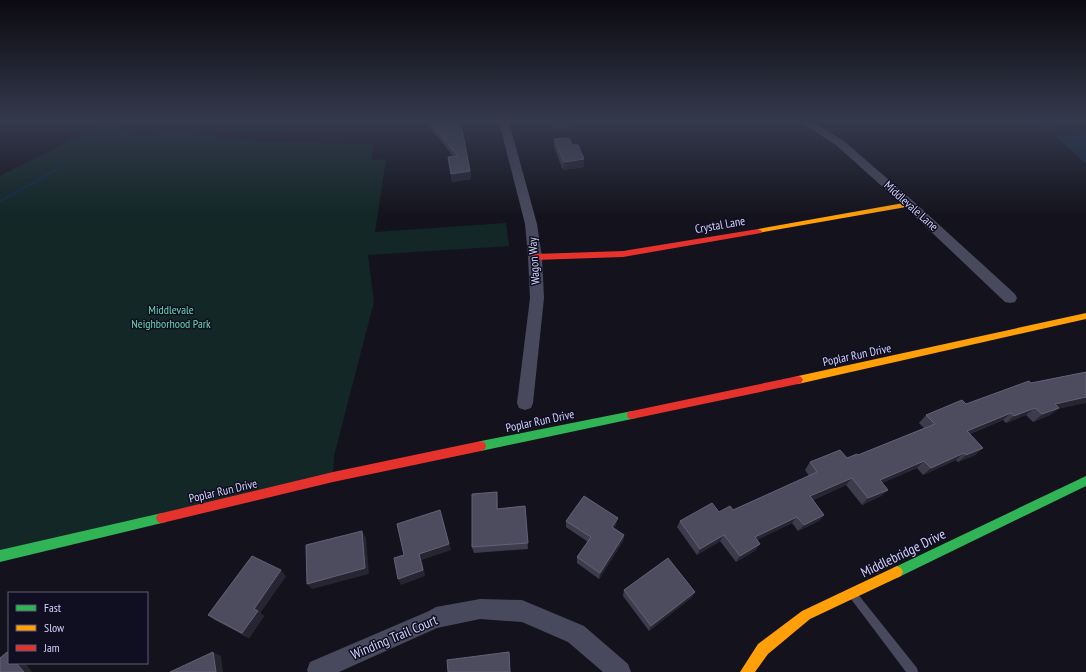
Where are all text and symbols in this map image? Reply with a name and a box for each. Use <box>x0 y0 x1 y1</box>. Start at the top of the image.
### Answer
street label: Middlevale Lane <box>881 177 942 234</box>
street label: Crystal Lane <box>694 213 746 236</box>
street label: Wagon Way <box>524 236 543 285</box>
park label: Middlevale Neighborhood Park <box>131 302 211 331</box>
street label: Poplar Run Drive <box>821 340 892 369</box>
street label: Poplar Run Drive <box>504 406 575 435</box>
street label: Poplar Run Drive <box>187 475 258 506</box>
street label: Middlebridge Drive <box>858 525 949 581</box>
legend <box>8 592 148 664</box>
text: Fast <box>44 600 62 615</box>
street label: Winding Trail Court <box>348 611 440 663</box>
text: Slow <box>44 620 65 635</box>
text: Jam <box>43 640 60 655</box>

